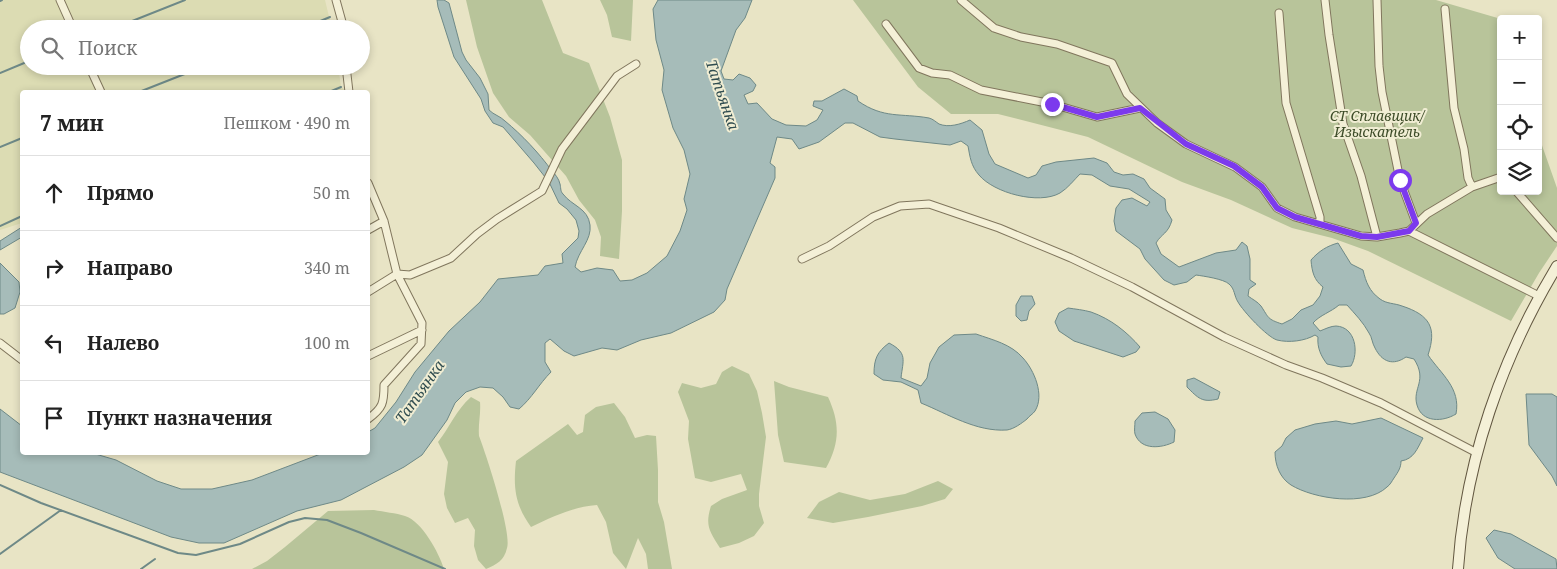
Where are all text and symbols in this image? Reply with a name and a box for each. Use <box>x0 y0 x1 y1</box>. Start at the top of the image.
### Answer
map controls <box>1497 15 1542 195</box>
button: + <box>1497 15 1542 60</box>
search box <box>20 20 370 75</box>
icon: search <box>38 34 66 62</box>
text: Поиск <box>78 35 137 61</box>
water label: Татьянка <box>702 57 744 133</box>
button: − <box>1497 60 1542 105</box>
route end <box>1041 93 1064 116</box>
button: locate <box>1497 105 1542 150</box>
park label: СТ Сплавщик/ Изыскатель <box>1330 106 1426 141</box>
text: 7 мин <box>40 109 104 137</box>
text: Пешком · 490 m <box>223 112 350 134</box>
button: layers <box>1497 150 1542 195</box>
route start <box>1389 169 1412 192</box>
icon: ahead <box>40 179 68 207</box>
text: Прямо <box>87 180 154 206</box>
text: 50 m <box>313 182 350 204</box>
icon: right <box>40 254 68 282</box>
text: Направо <box>87 255 173 281</box>
text: 340 m <box>304 257 350 279</box>
icon: left <box>40 329 68 357</box>
text: Налево <box>87 330 159 356</box>
text: 100 m <box>304 332 350 354</box>
water label: Татьянка <box>390 355 449 427</box>
icon: arrive <box>40 404 68 432</box>
text: Пункт назначения <box>87 405 272 431</box>

